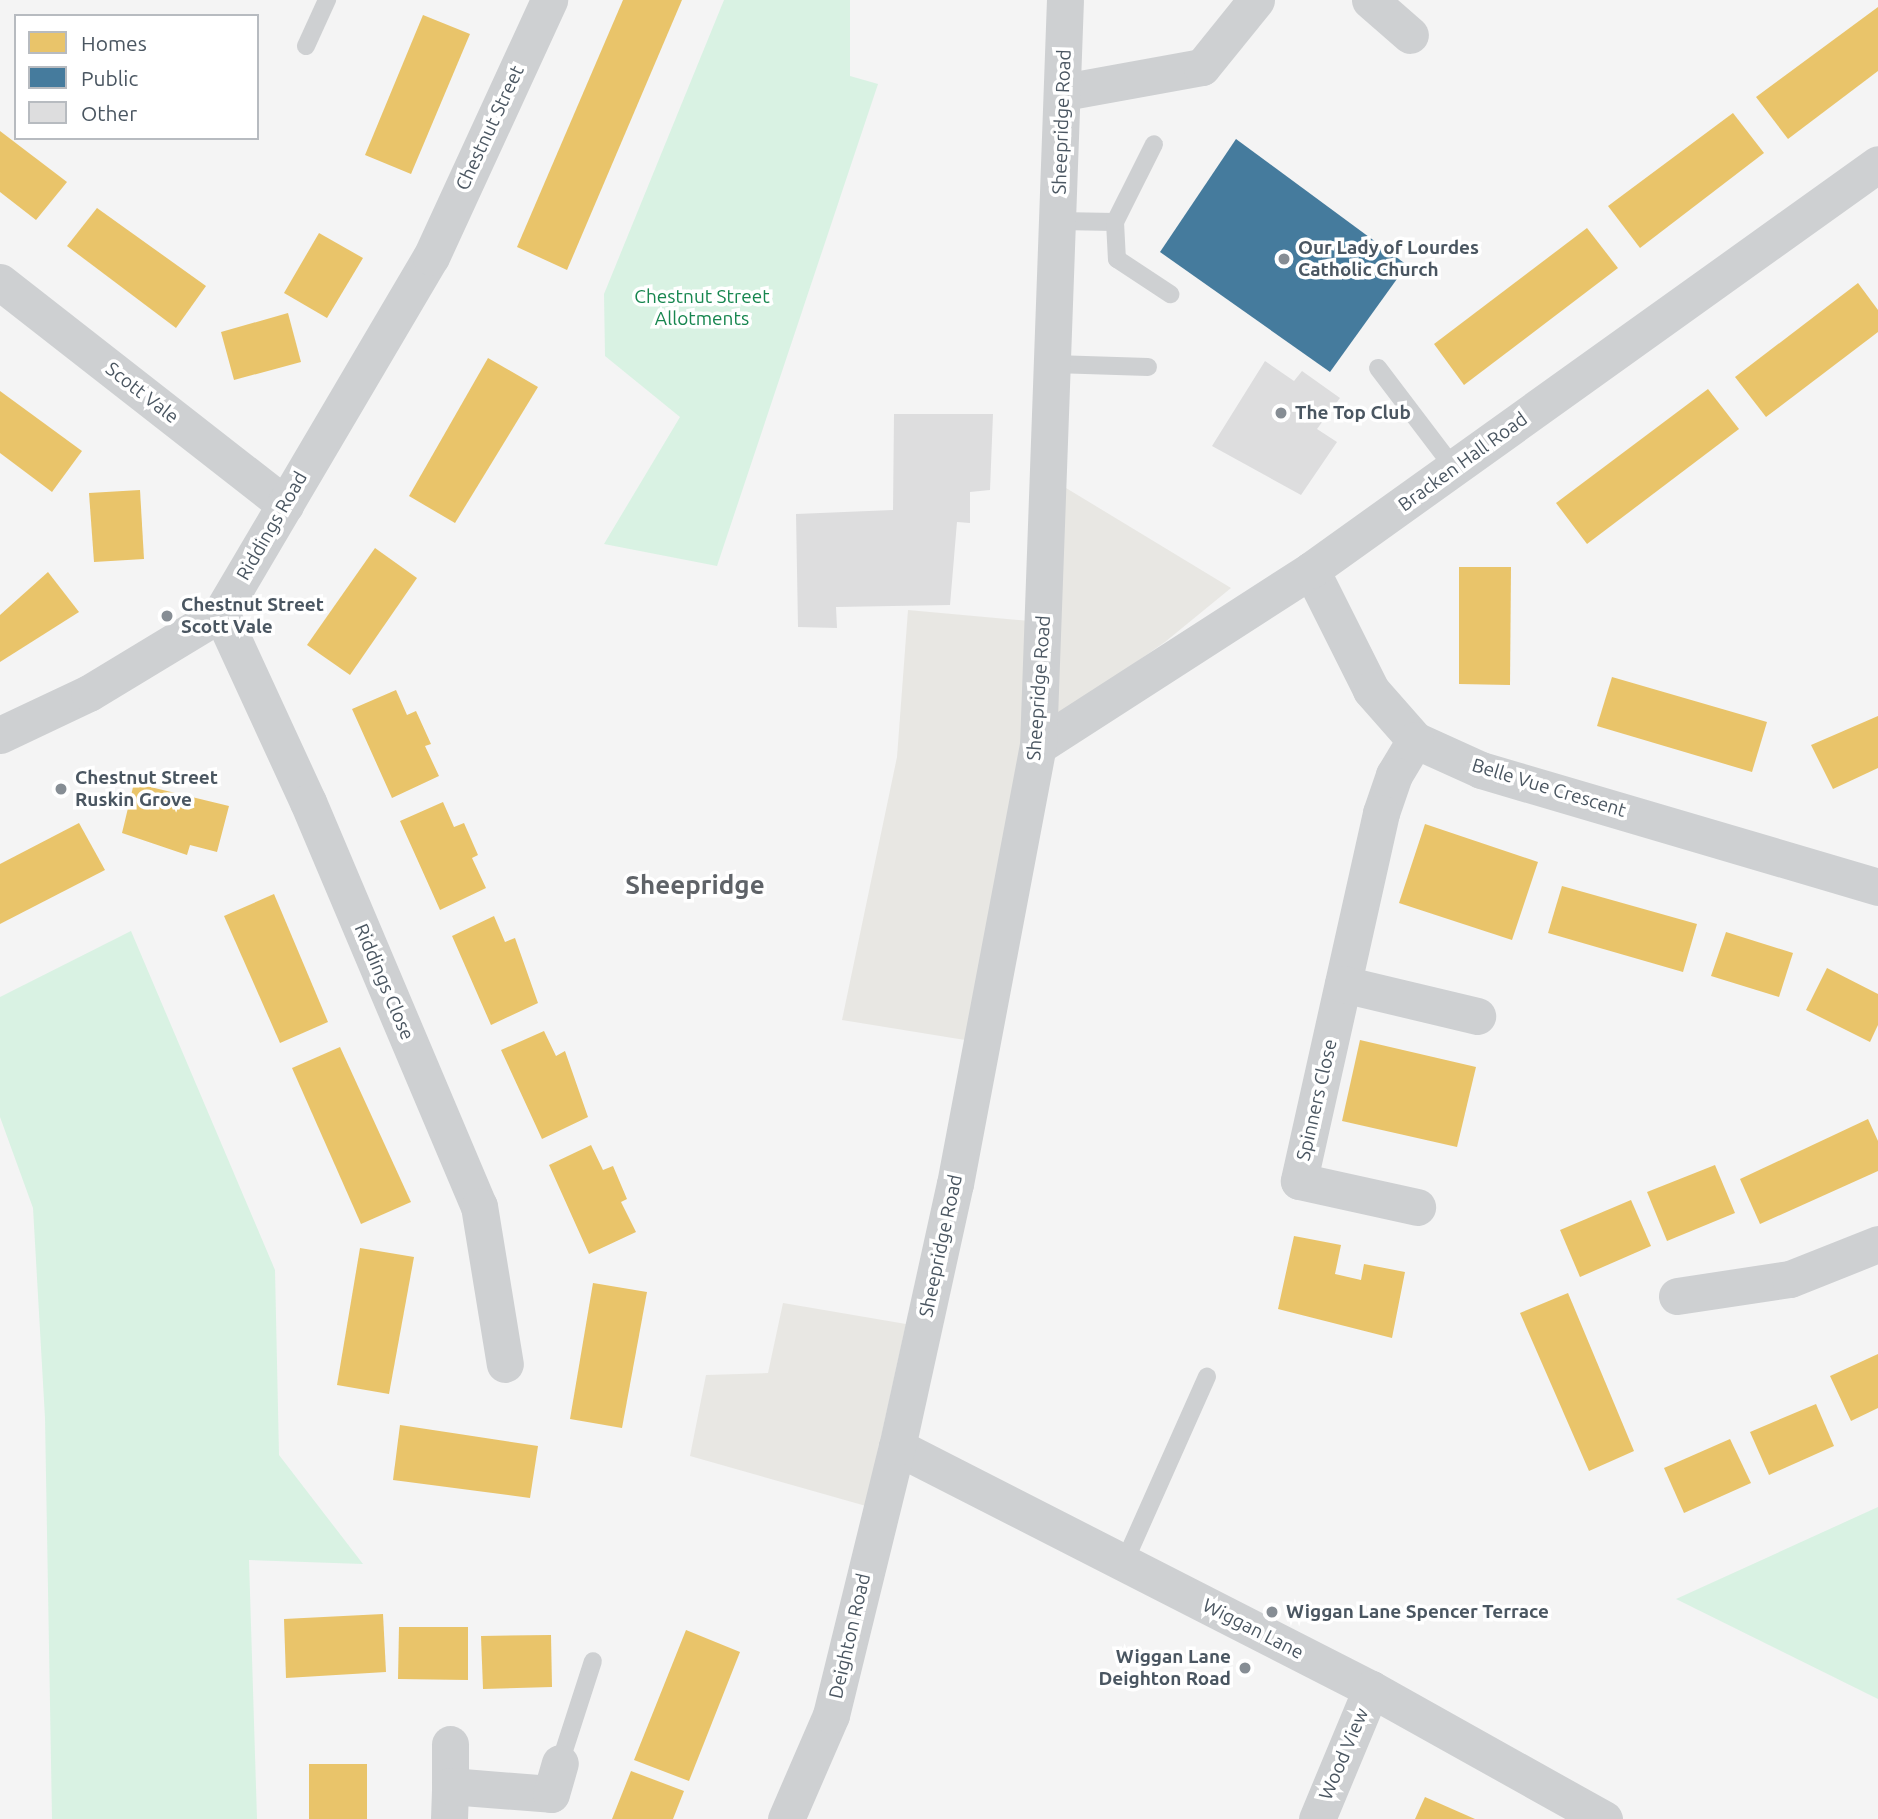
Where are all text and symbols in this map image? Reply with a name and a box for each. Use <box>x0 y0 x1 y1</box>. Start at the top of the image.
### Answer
legend <box>14 14 259 140</box>
text: Homes <box>81 31 147 55</box>
street label: Sheepridge Road <box>1048 49 1076 195</box>
street label: Chestnut Street <box>451 62 529 194</box>
text: Public <box>81 66 138 90</box>
text: Other <box>81 101 137 125</box>
place label: Our Lady of Lourdes Catholic Church <box>1298 237 1479 281</box>
marker: Our Lady of Lourdes Catholic Church <box>1276 251 1292 267</box>
park label: Chestnut Street Allotments <box>634 286 770 330</box>
street label: Scott Vale <box>101 358 183 428</box>
place label: The Top Club <box>1295 402 1411 424</box>
marker: The Top Club <box>1273 405 1289 421</box>
street label: Bracken Hall Road <box>1394 408 1532 516</box>
street label: Riddings Road <box>232 468 312 584</box>
place label: Chestnut Street Scott Vale <box>181 594 324 638</box>
marker: Chestnut Street Scott Vale <box>159 608 175 624</box>
street label: Sheepridge Road <box>1023 615 1055 761</box>
street label: Belle Vue Crescent <box>1469 754 1629 822</box>
place label: Chestnut Street Ruskin Grove <box>75 767 218 811</box>
marker: Chestnut Street Ruskin Grove <box>53 781 69 797</box>
district label: Sheepridge <box>625 869 765 901</box>
street label: Riddings Close <box>349 920 419 1044</box>
street label: Spinners Close <box>1292 1037 1342 1163</box>
street label: Sheepridge Road <box>915 1173 967 1319</box>
street label: Deighton Road <box>825 1571 875 1701</box>
street label: Wiggan Lane <box>1199 1594 1307 1664</box>
place label: Wiggan Lane Spencer Terrace <box>1286 1601 1549 1623</box>
marker: Wiggan Lane Spencer Terrace <box>1264 1604 1280 1620</box>
place label: Wiggan Lane Deighton Road <box>1098 1646 1231 1690</box>
marker: Wiggan Lane Deighton Road <box>1237 1660 1253 1676</box>
street label: Wood View <box>1314 1705 1374 1803</box>

